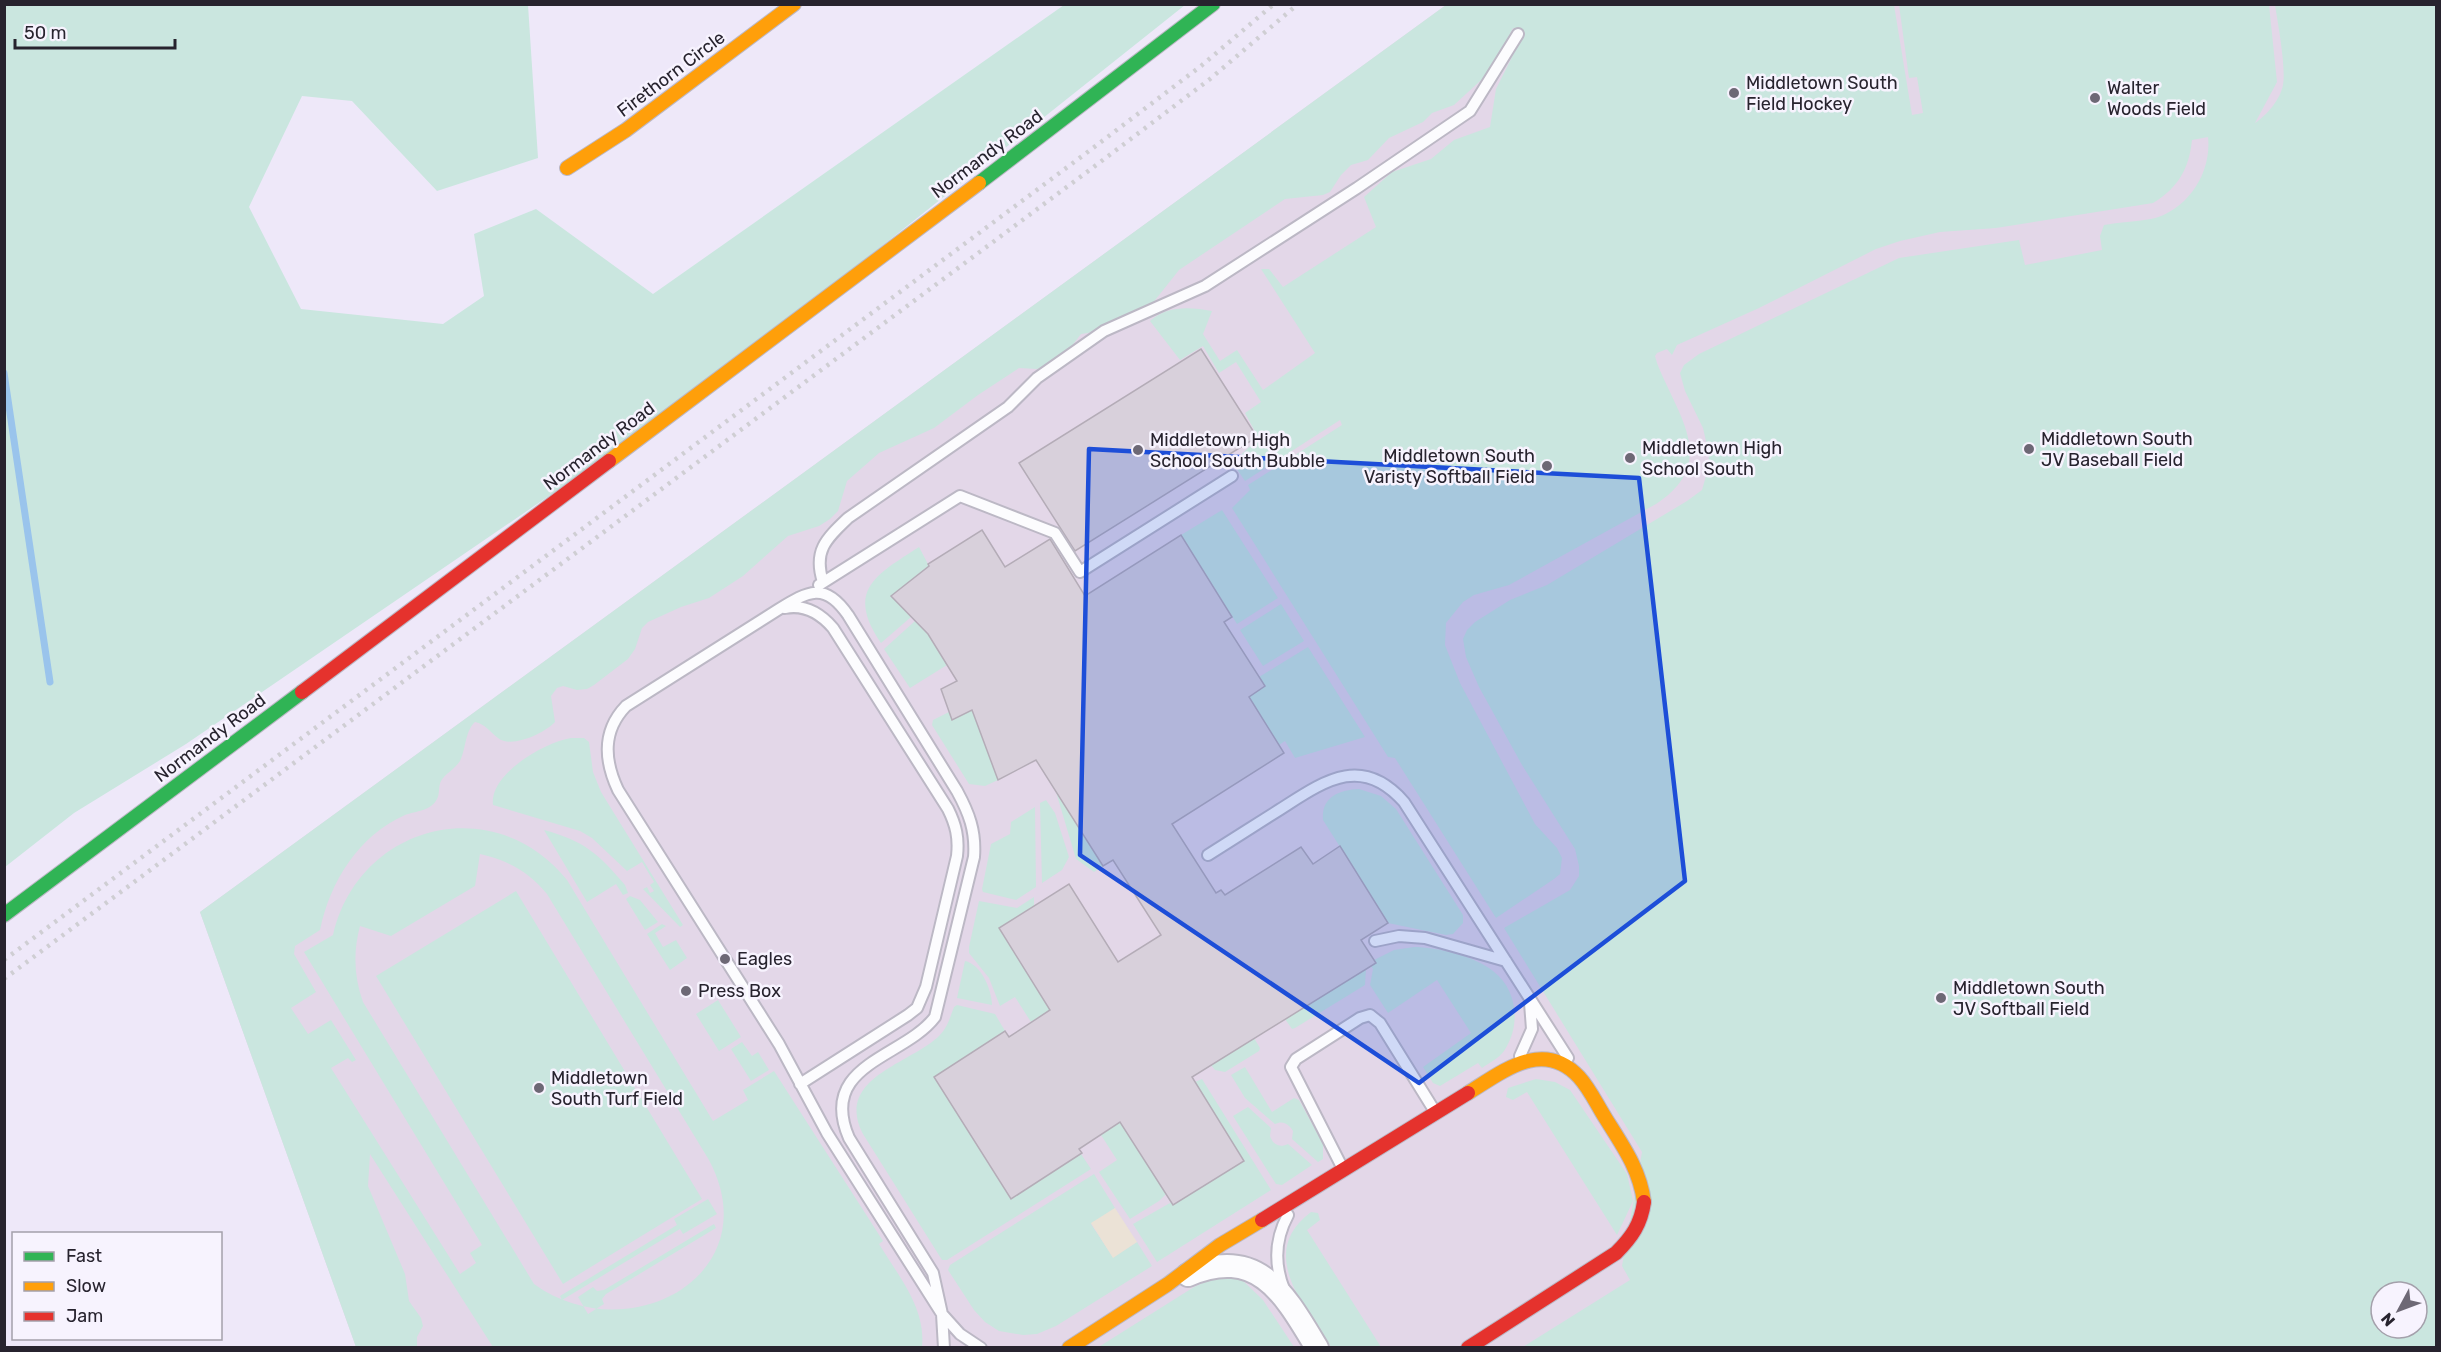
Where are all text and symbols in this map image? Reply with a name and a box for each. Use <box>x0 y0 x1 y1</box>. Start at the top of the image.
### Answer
scale bar <box>15 12 176 50</box>
text: 50 m <box>24 22 67 44</box>
street label: Firethorn Circle <box>613 26 729 122</box>
place label: Middletown South Field Hockey <box>1746 72 1898 115</box>
place label: Walter Woods Field <box>2107 77 2206 120</box>
marker: Middletown South Field Hockey <box>1727 86 1741 100</box>
marker: Walter Woods Field <box>2088 91 2102 105</box>
street label: Normandy Road <box>927 105 1047 203</box>
street label: Normandy Road <box>539 397 659 495</box>
place label: Middletown South JV Baseball Field <box>2041 428 2193 471</box>
place label: Middletown High School South Bubble <box>1150 429 1325 472</box>
place label: Middletown High School South <box>1642 437 1782 480</box>
marker: Middletown South JV Baseball Field <box>2022 442 2036 456</box>
marker: Middletown High School South Bubble <box>1131 443 1145 457</box>
place label: Middletown South Varisty Softball Field <box>1364 445 1535 488</box>
marker: Middletown High School South <box>1623 451 1637 465</box>
marker: Middletown South Varisty Softball Field <box>1540 459 1554 473</box>
street label: Normandy Road <box>150 689 270 787</box>
place label: Eagles <box>737 948 792 970</box>
marker: Eagles <box>718 952 732 966</box>
place label: Middletown South JV Softball Field <box>1953 977 2105 1020</box>
place label: Press Box <box>698 980 781 1002</box>
marker: Press Box <box>679 984 693 998</box>
marker: Middletown South JV Softball Field <box>1934 991 1948 1005</box>
place label: Middletown South Turf Field <box>551 1067 683 1110</box>
marker: Middletown South Turf Field <box>532 1081 546 1095</box>
legend <box>12 1232 222 1340</box>
text: Fast <box>66 1245 102 1267</box>
text: Slow <box>66 1275 106 1297</box>
north arrow <box>2369 1280 2429 1340</box>
text: Jam <box>66 1305 103 1327</box>
text: N <box>2377 1309 2399 1330</box>

